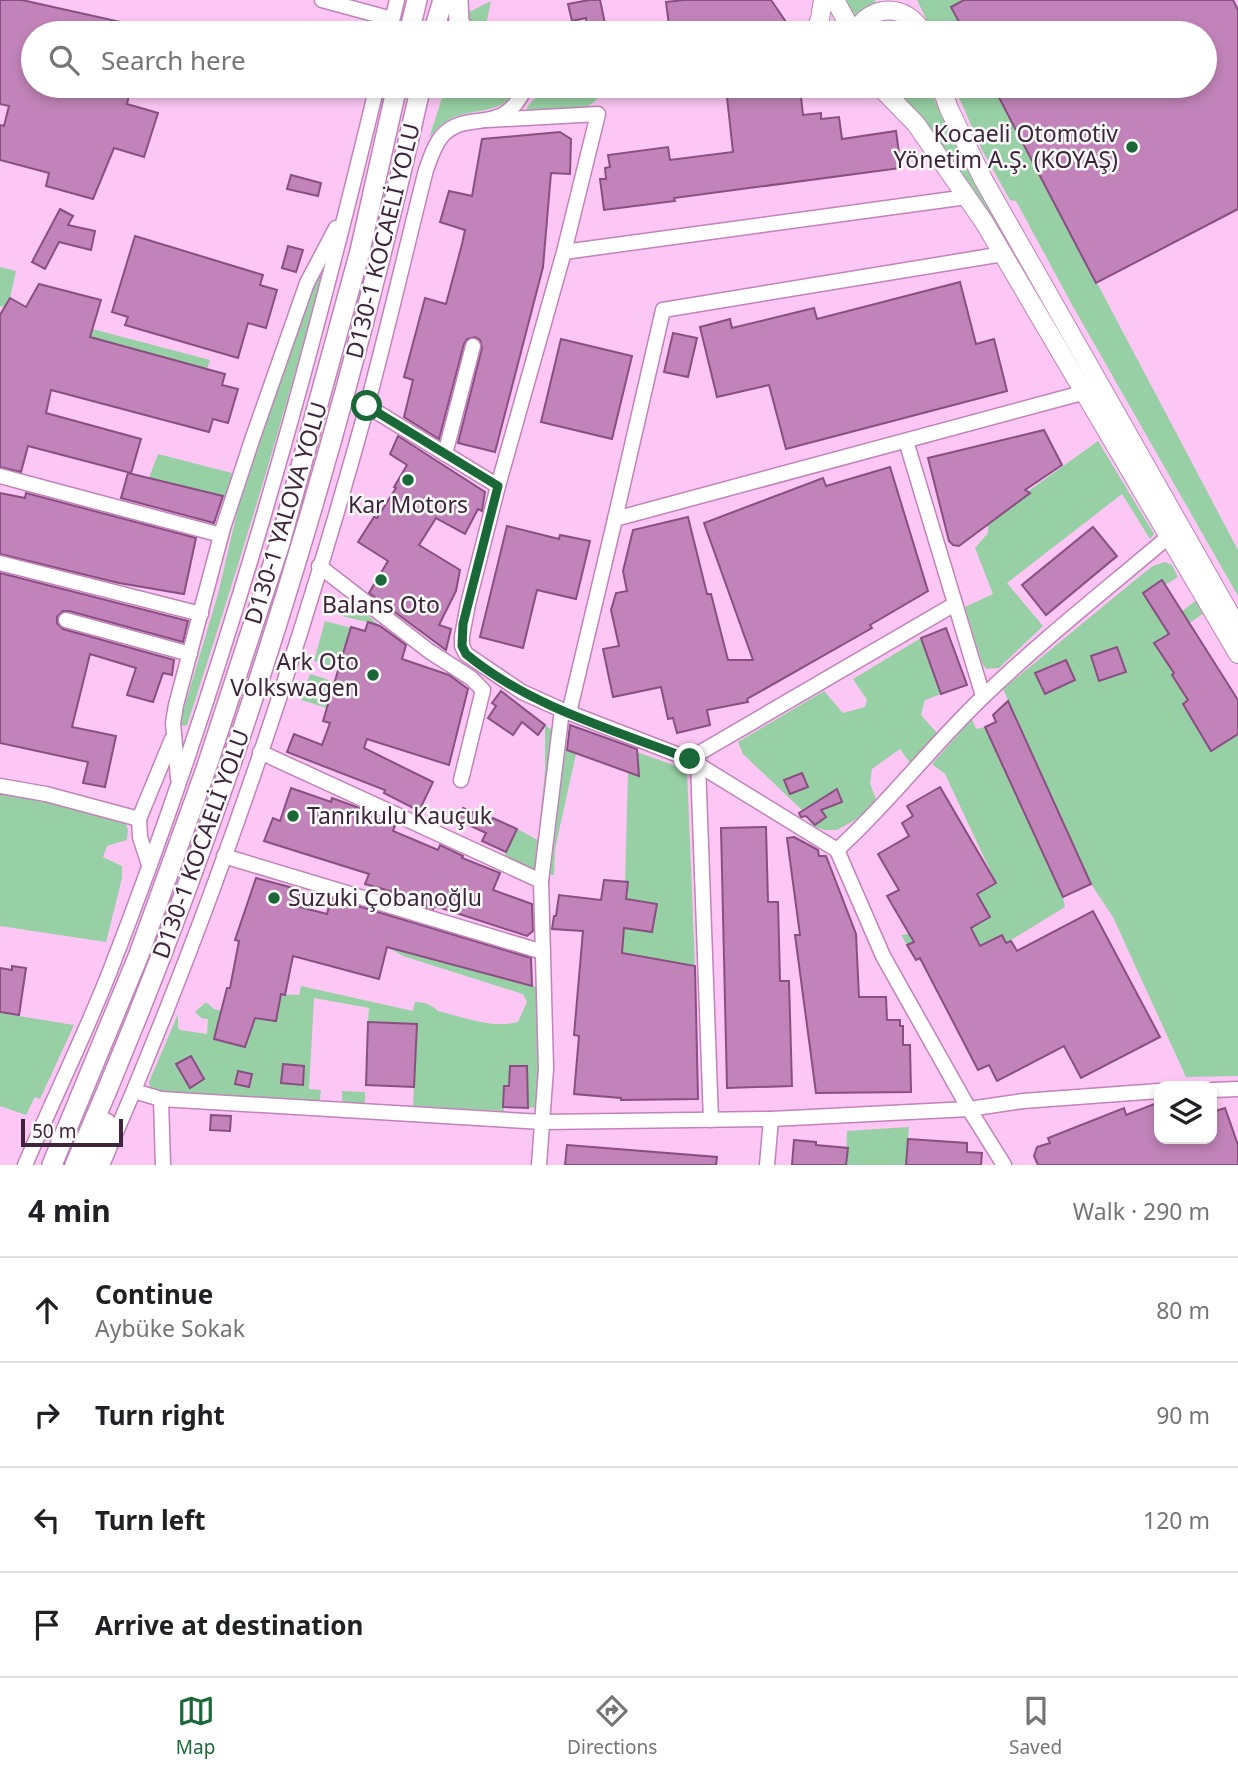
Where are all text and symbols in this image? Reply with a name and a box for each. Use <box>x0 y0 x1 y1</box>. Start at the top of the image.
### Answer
search box <box>21 21 1217 98</box>
icon: search <box>45 41 83 79</box>
text: Search here <box>101 42 246 78</box>
place label: Kocaeli Otomotiv Yönetim A.Ş. (KOYAŞ) <box>893 117 1118 175</box>
street label: D130-1 KOCAELİ YOLU <box>337 120 427 362</box>
marker: Kocaeli Otomotiv Yönetim A.Ş. (KOYAŞ) <box>1124 139 1140 155</box>
route start <box>351 390 382 421</box>
street label: D130-1 YALOVA YOLU <box>236 397 334 628</box>
marker: Kar Motors <box>400 472 416 488</box>
place label: Kar Motors <box>348 488 468 520</box>
marker: Balans Oto <box>373 572 389 588</box>
place label: Balans Oto <box>322 588 440 620</box>
place label: Ark Oto Volkswagen <box>230 645 359 703</box>
marker: Ark Oto Volkswagen <box>365 667 381 683</box>
street label: D130-1 KOCAELİ YOLU <box>144 725 256 963</box>
route end <box>674 743 705 774</box>
place label: Tanrıkulu Kauçuk <box>307 799 493 831</box>
marker: Tanrıkulu Kauçuk <box>285 808 301 824</box>
place label: Suzuki Çobanoğlu <box>288 881 482 913</box>
marker: Suzuki Çobanoğlu <box>266 890 282 906</box>
map controls <box>1154 1081 1217 1144</box>
button: layers <box>1154 1081 1217 1144</box>
scale bar <box>21 1116 122 1148</box>
text: 50 m <box>32 1118 76 1144</box>
text: 4 min <box>28 1190 111 1231</box>
text: Walk · 290 m <box>1073 1195 1210 1227</box>
text: Continue <box>95 1276 213 1312</box>
icon: ahead <box>28 1291 66 1329</box>
text: 80 m <box>1156 1294 1210 1326</box>
text: Aybüke Sokak <box>95 1312 245 1344</box>
icon: right <box>28 1396 66 1434</box>
text: Turn right <box>95 1397 225 1433</box>
text: 90 m <box>1156 1399 1210 1431</box>
icon: left <box>28 1501 66 1539</box>
text: Turn left <box>95 1502 206 1538</box>
text: 120 m <box>1143 1504 1210 1536</box>
icon: arrive <box>28 1606 66 1644</box>
text: Arrive at destination <box>95 1607 364 1643</box>
tab: Map <box>176 1692 215 1760</box>
tab: Directions <box>567 1692 657 1760</box>
tab: Saved <box>1009 1692 1062 1760</box>

